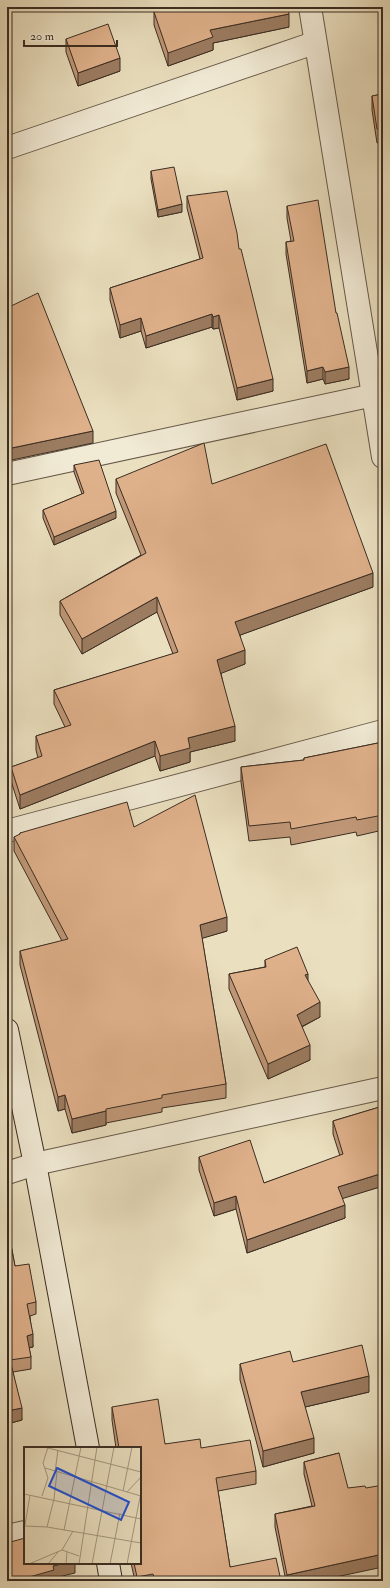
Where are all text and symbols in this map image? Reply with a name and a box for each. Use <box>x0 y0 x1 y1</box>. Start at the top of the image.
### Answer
scale bar <box>24 22 117 48</box>
text: 20 m <box>30 29 55 44</box>
inset map <box>24 1447 141 1564</box>

